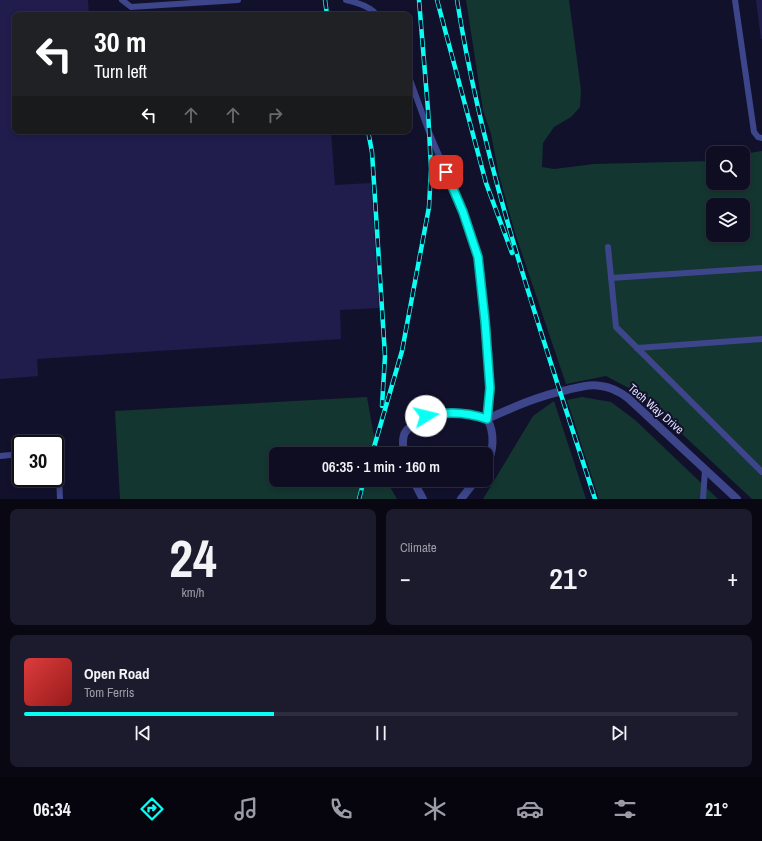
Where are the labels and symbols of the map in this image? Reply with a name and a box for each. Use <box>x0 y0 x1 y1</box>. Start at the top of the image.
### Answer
pin <box>429 155 463 189</box>
street label: Tech Way Drive <box>625 380 687 438</box>
position arrow <box>405 395 447 437</box>
speed limit sign: 30 <box>12 435 64 487</box>

